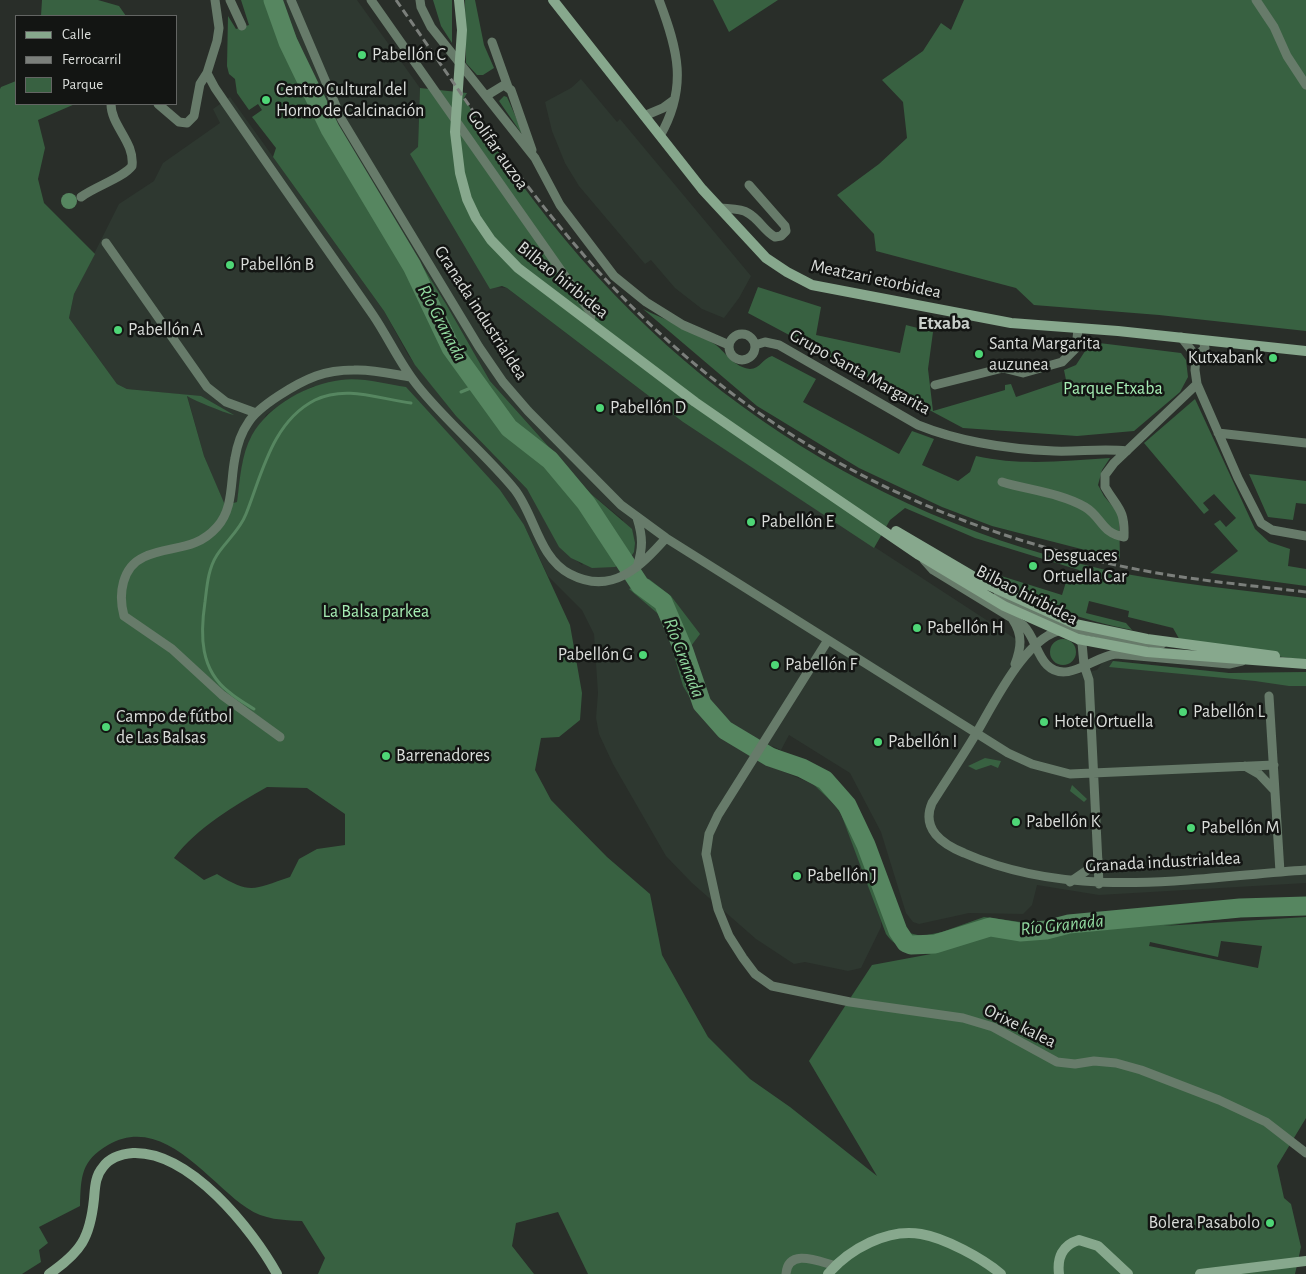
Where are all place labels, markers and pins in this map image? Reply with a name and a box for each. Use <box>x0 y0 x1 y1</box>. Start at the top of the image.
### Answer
place label: Pabellón C <box>372 44 446 66</box>
marker: Pabellón C <box>356 49 368 61</box>
place label: Centro Cultural del Horno de Calcinación <box>276 79 424 122</box>
marker: Centro Cultural del Horno de Calcinación <box>260 94 272 106</box>
place label: Pabellón B <box>240 254 314 276</box>
marker: Pabellón B <box>224 259 236 271</box>
place label: Pabellón A <box>128 319 203 341</box>
marker: Pabellón A <box>112 324 124 336</box>
place label: Santa Margarita auzunea <box>989 333 1100 376</box>
place label: Kutxabank <box>1188 347 1263 369</box>
marker: Santa Margarita auzunea <box>973 348 985 360</box>
marker: Kutxabank <box>1267 352 1279 364</box>
place label: Pabellón D <box>610 397 686 419</box>
marker: Pabellón D <box>594 402 606 414</box>
place label: Pabellón E <box>761 511 834 533</box>
marker: Pabellón E <box>745 516 757 528</box>
place label: Desguaces Ortuella Car <box>1043 545 1127 588</box>
marker: Desguaces Ortuella Car <box>1027 560 1039 572</box>
place label: Pabellón H <box>927 617 1004 639</box>
marker: Pabellón H <box>911 622 923 634</box>
place label: Pabellón G <box>558 644 633 666</box>
marker: Pabellón G <box>637 649 649 661</box>
place label: Pabellón F <box>785 654 857 676</box>
marker: Pabellón F <box>769 659 781 671</box>
place label: Pabellón L <box>1193 701 1265 723</box>
place label: Campo de fútbol de Las Balsas <box>116 706 232 749</box>
marker: Pabellón L <box>1177 706 1189 718</box>
place label: Hotel Ortuella <box>1054 711 1154 733</box>
marker: Hotel Ortuella <box>1038 716 1050 728</box>
marker: Campo de fútbol de Las Balsas <box>100 721 112 733</box>
place label: Pabellón I <box>888 731 957 753</box>
marker: Pabellón I <box>872 736 884 748</box>
place label: Barrenadores <box>396 745 490 767</box>
marker: Barrenadores <box>380 750 392 762</box>
place label: Pabellón K <box>1026 811 1100 833</box>
marker: Pabellón K <box>1010 816 1022 828</box>
place label: Pabellón M <box>1201 817 1280 839</box>
marker: Pabellón M <box>1185 822 1197 834</box>
place label: Pabellón J <box>807 865 877 887</box>
marker: Pabellón J <box>791 870 803 882</box>
place label: Bolera Pasabolo <box>1148 1212 1260 1234</box>
marker: Bolera Pasabolo <box>1264 1217 1276 1229</box>

